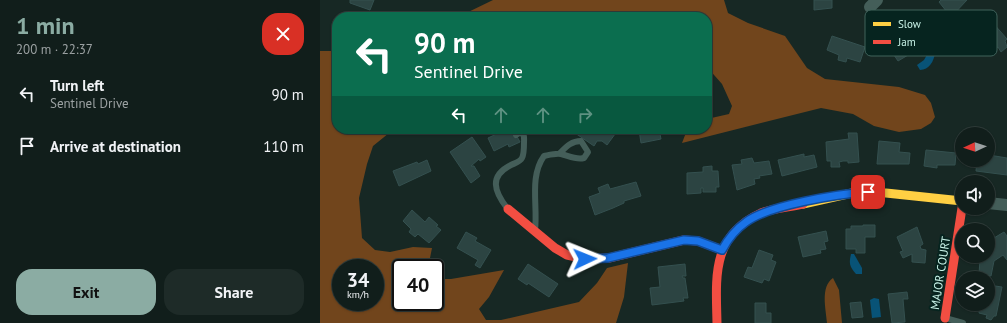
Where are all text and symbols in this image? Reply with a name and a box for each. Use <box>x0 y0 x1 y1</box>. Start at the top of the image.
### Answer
text: 1 min <box>16 10 75 41</box>
legend <box>865 10 997 56</box>
button: close <box>262 13 304 55</box>
text: Slow <box>898 17 921 31</box>
text: 90 m <box>414 24 475 61</box>
icon: left <box>348 28 400 80</box>
text: Jam <box>897 35 916 49</box>
text: 200 m · 22:37 <box>16 41 93 58</box>
text: Sentinel Drive <box>414 60 523 83</box>
text: Turn left <box>50 76 104 95</box>
icon: left <box>16 83 38 105</box>
text: 90 m <box>271 85 304 104</box>
text: Sentinel Drive <box>50 95 129 112</box>
icon: left <box>448 104 470 126</box>
icon: ahead <box>490 104 512 126</box>
icon: ahead <box>532 104 554 126</box>
icon: right <box>574 104 596 126</box>
north arrow <box>955 127 995 167</box>
map controls <box>955 127 995 311</box>
icon: arrive <box>16 135 38 157</box>
text: Arrive at destination <box>50 137 181 156</box>
text: 110 m <box>263 137 304 156</box>
pin <box>851 175 885 209</box>
button: sound <box>955 175 995 215</box>
icon: arrive <box>857 181 879 203</box>
button: search <box>955 223 995 263</box>
street label: MAJOR COURT <box>927 235 953 311</box>
position arrow <box>564 238 606 280</box>
speed limit sign: 40 <box>392 259 444 311</box>
text: 34 <box>347 267 369 293</box>
button: Exit <box>16 269 156 315</box>
button: Share <box>164 269 304 315</box>
button: layers <box>955 271 995 311</box>
text: km/h <box>347 288 369 301</box>

